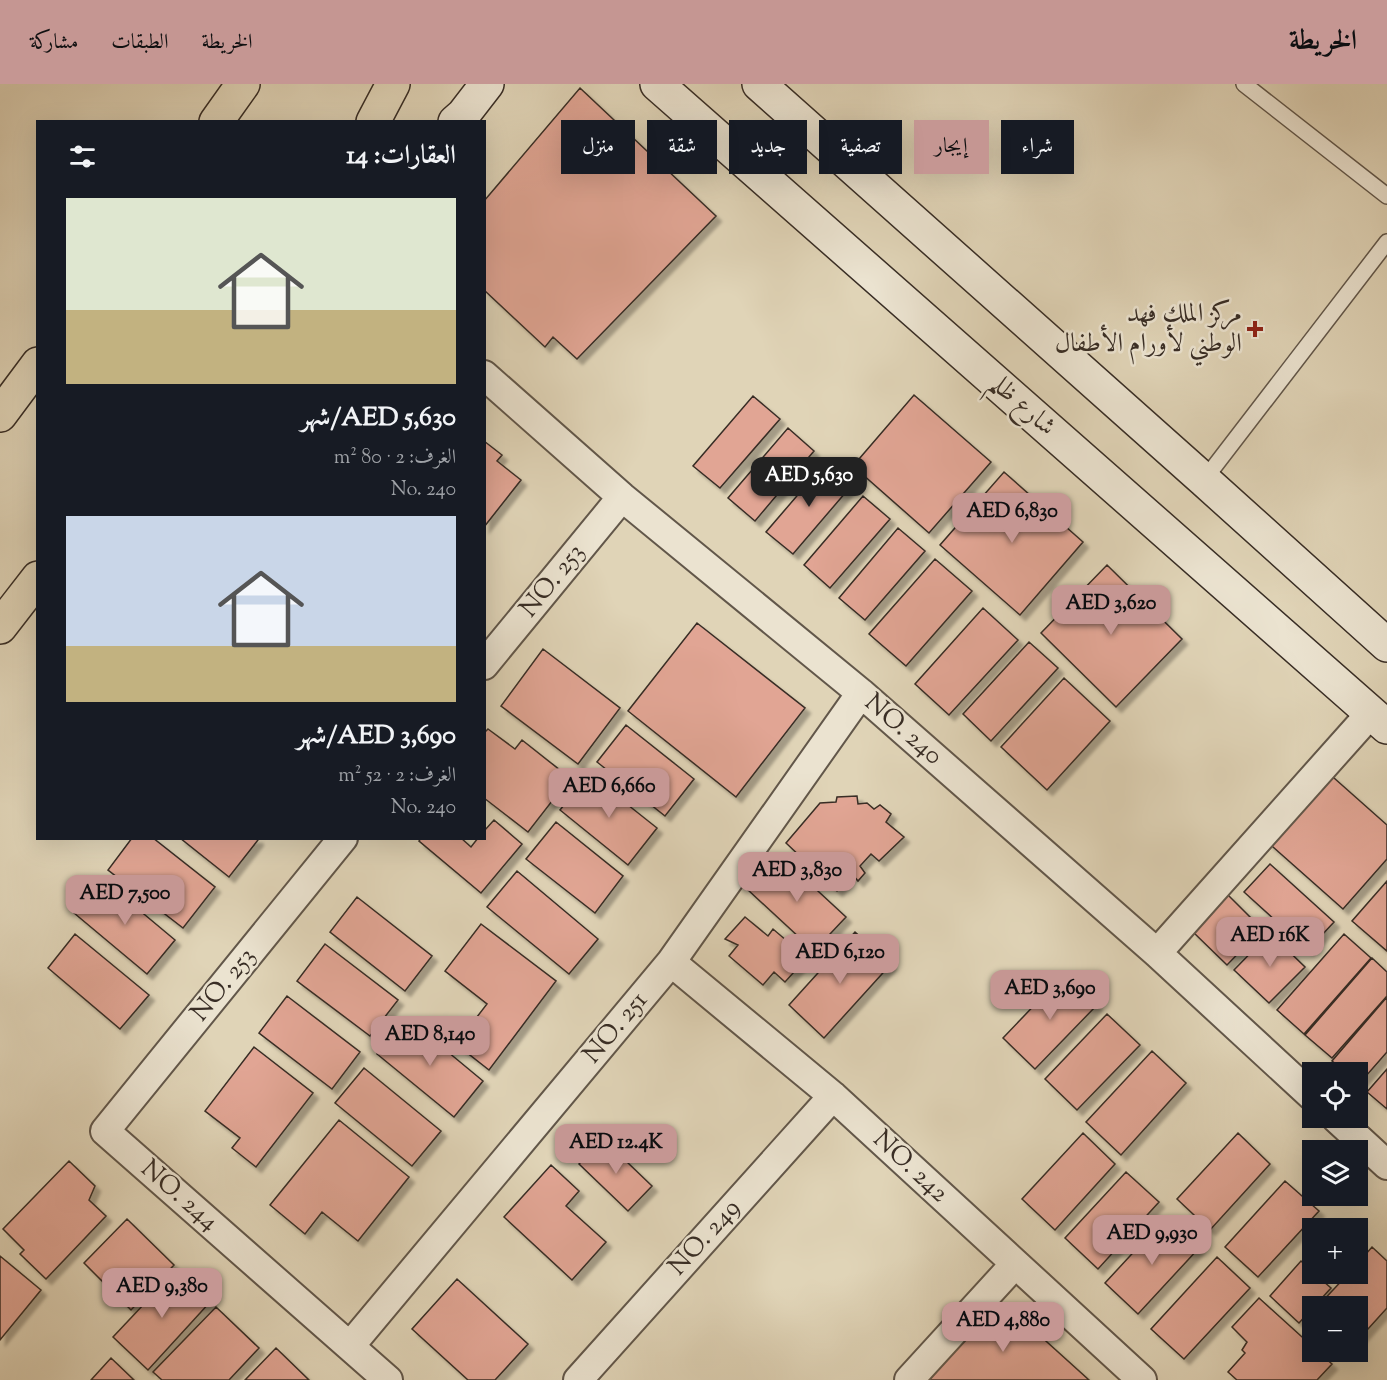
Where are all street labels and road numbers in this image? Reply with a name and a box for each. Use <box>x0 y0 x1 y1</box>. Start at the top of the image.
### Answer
street label: شارع ظلم <box>977 366 1064 449</box>
street label: NO. 253 <box>512 536 594 626</box>
street label: NO. 240 <box>856 685 950 775</box>
street label: NO. 253 <box>183 940 265 1030</box>
street label: NO. 251 <box>575 984 657 1072</box>
street label: NO. 242 <box>864 1122 956 1212</box>
street label: NO. 244 <box>132 1152 226 1240</box>
street label: NO. 249 <box>660 1191 750 1285</box>

